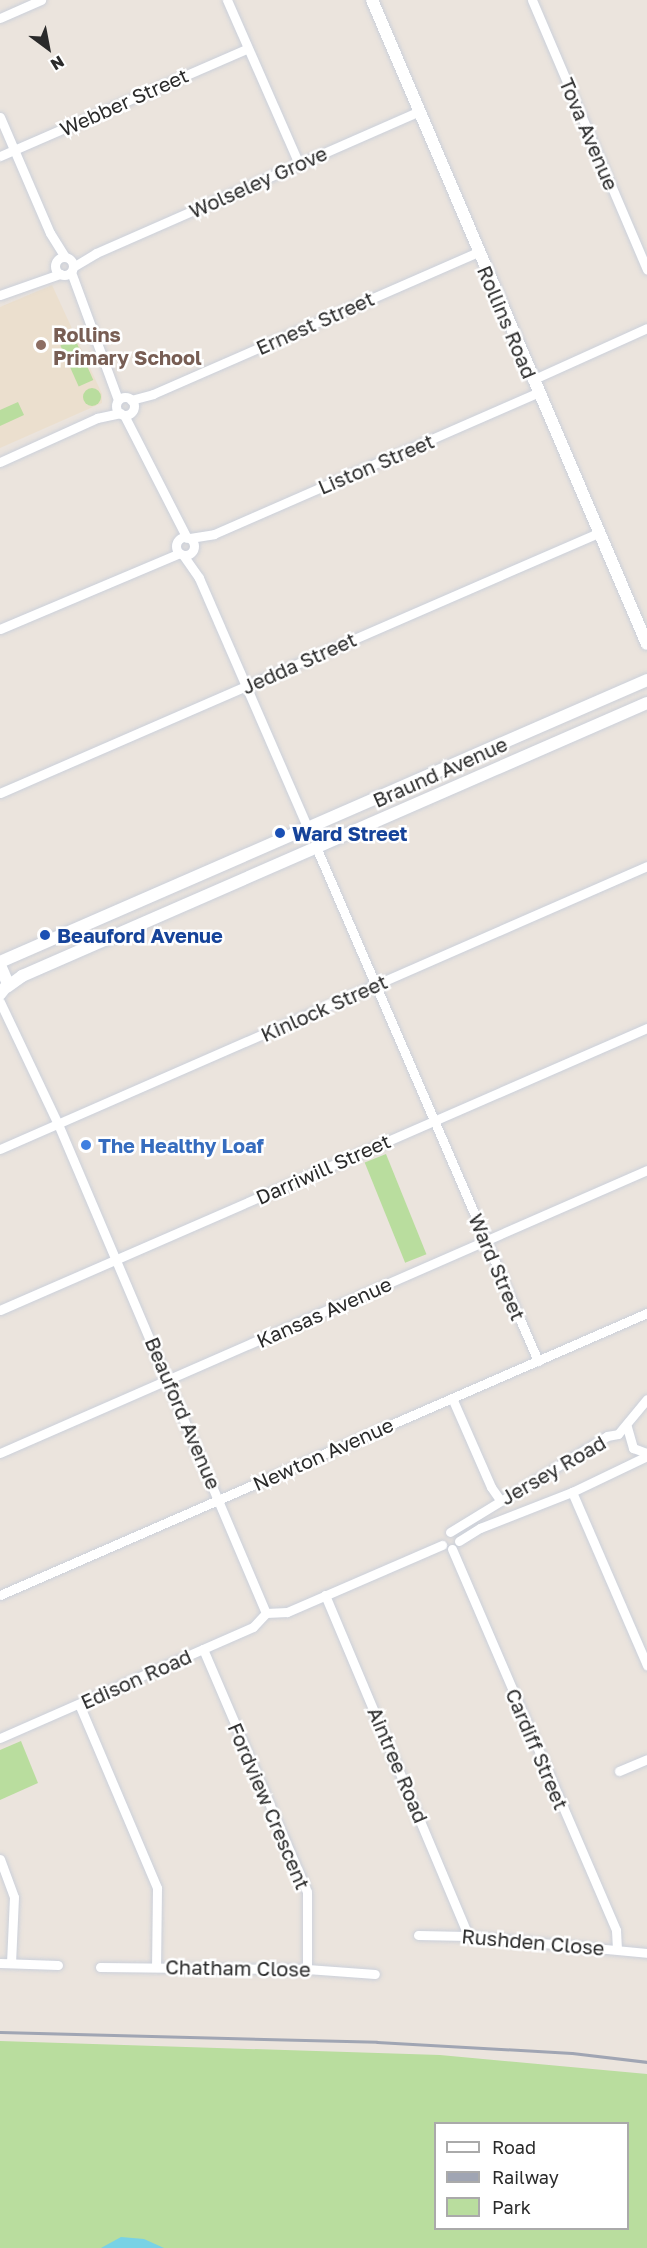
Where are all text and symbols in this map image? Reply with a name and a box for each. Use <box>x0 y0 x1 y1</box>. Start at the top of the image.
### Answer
north arrow <box>18 18 78 78</box>
text: N <box>47 52 68 75</box>
street label: Webber Street <box>56 63 192 141</box>
street label: Tova Avenue <box>555 74 623 194</box>
street label: Wolseley Grove <box>185 141 331 223</box>
street label: Rollins Road <box>472 262 542 382</box>
street label: Ernest Street <box>252 286 378 360</box>
place label: Rollins Primary School <box>53 322 202 369</box>
marker: Rollins Primary School <box>34 338 48 352</box>
street label: Liston Street <box>314 429 438 499</box>
street label: Jedda Street <box>238 627 360 699</box>
street label: Braund Avenue <box>369 732 511 812</box>
place label: Ward Street <box>292 821 408 845</box>
marker: Ward Street <box>273 826 287 840</box>
place label: Beauford Avenue <box>57 923 223 947</box>
marker: Beauford Avenue <box>38 928 52 942</box>
street label: Kinlock Street <box>257 969 391 1047</box>
street label: Darriwill Street <box>252 1129 394 1209</box>
place label: The Healthy Loaf <box>98 1133 264 1157</box>
marker: The Healthy Loaf <box>79 1138 93 1152</box>
street label: Ward Street <box>464 1210 530 1324</box>
street label: Kansas Avenue <box>253 1271 395 1353</box>
street label: Beauford Avenue <box>140 1333 226 1493</box>
street label: Newton Avenue <box>249 1412 397 1496</box>
street label: Jersey Road <box>496 1430 610 1510</box>
street label: Edison Road <box>77 1644 195 1714</box>
street label: Cardiff Street <box>501 1685 573 1813</box>
street label: Aintree Road <box>363 1703 433 1827</box>
street label: Fordview Crescent <box>223 1719 315 1893</box>
street label: Rushden Close <box>461 1924 605 1960</box>
street label: Chatham Close <box>165 1955 311 1981</box>
legend <box>434 2122 629 2230</box>
text: Road <box>492 2136 536 2158</box>
text: Railway <box>492 2166 559 2188</box>
text: Park <box>492 2196 531 2218</box>

